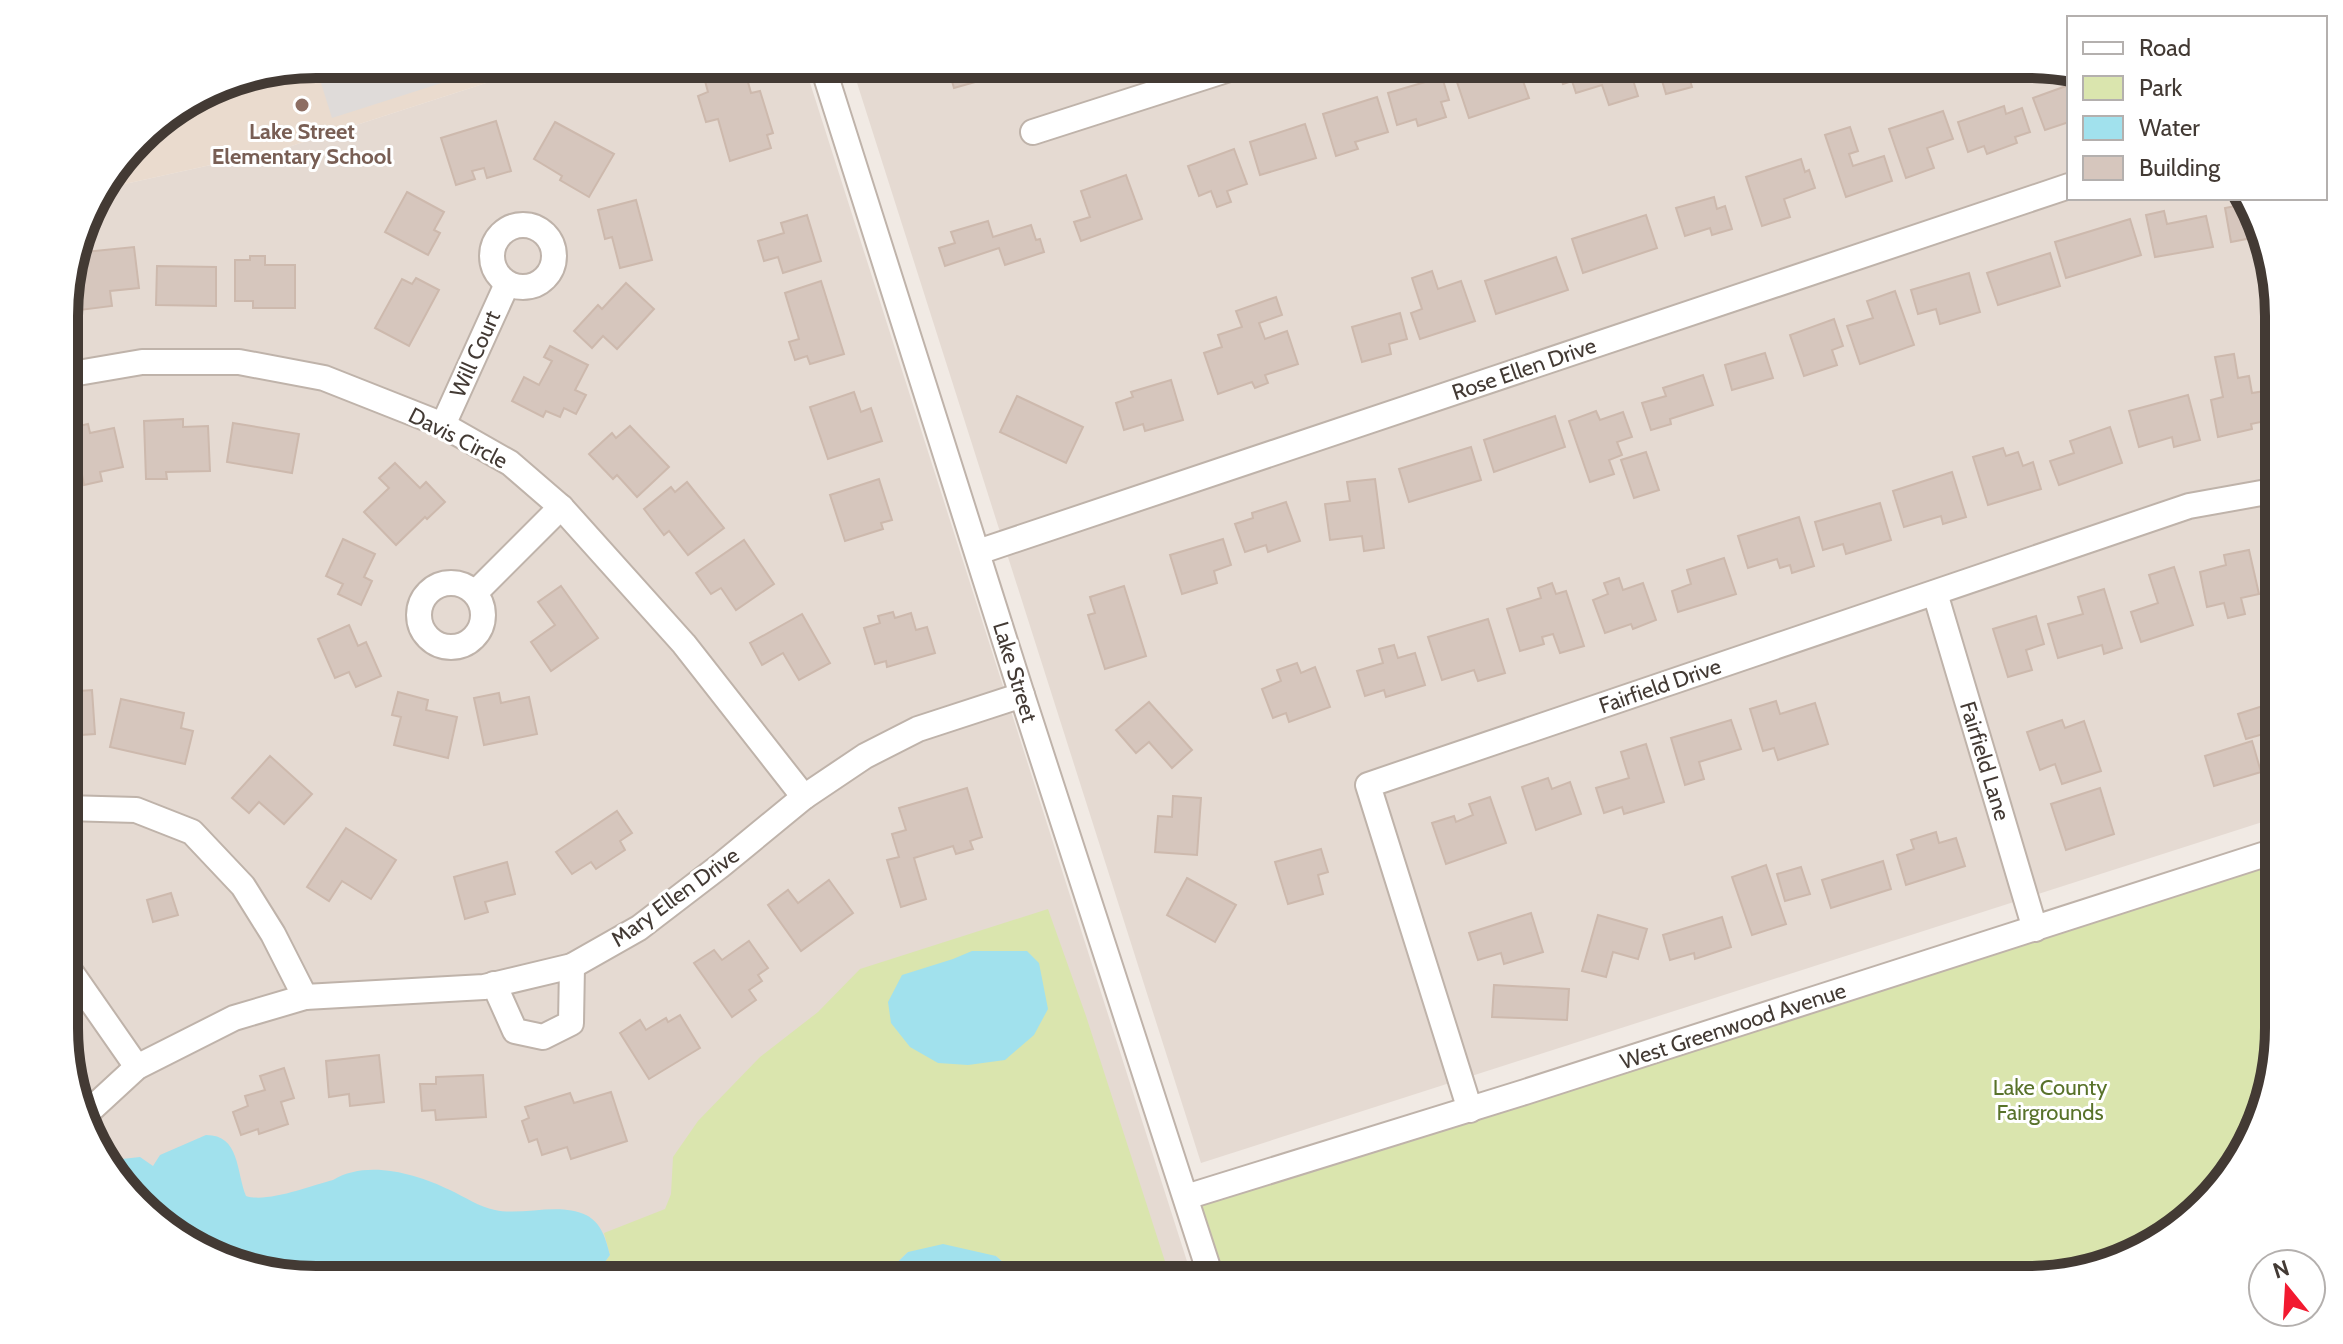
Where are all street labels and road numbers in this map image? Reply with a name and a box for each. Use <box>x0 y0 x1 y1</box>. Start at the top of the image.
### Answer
street label: Will Court <box>444 306 506 401</box>
street label: Rose Ellen Drive <box>1448 332 1600 406</box>
street label: Davis Circle <box>404 402 512 474</box>
street label: Lake Street <box>987 618 1043 726</box>
street label: Fairfield Drive <box>1595 653 1725 719</box>
street label: Fairfield Lane <box>1954 698 2016 824</box>
street label: Mary Ellen Drive <box>606 842 744 952</box>
street label: West Greenwood Avenue <box>1617 977 1849 1075</box>

